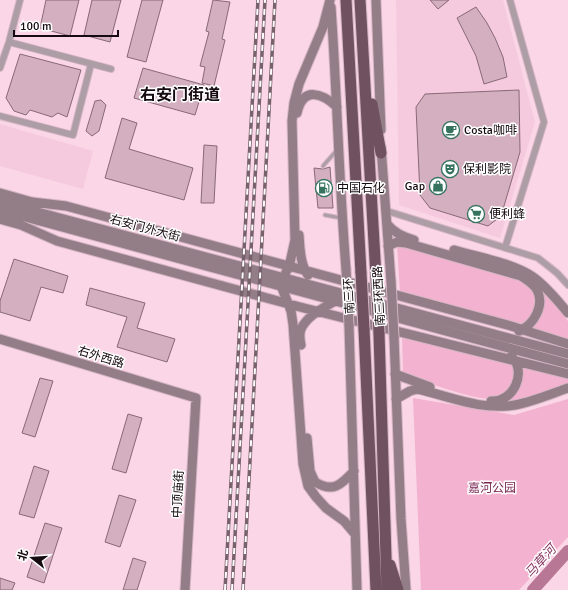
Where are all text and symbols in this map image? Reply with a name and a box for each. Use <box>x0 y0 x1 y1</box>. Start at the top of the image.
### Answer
scale bar <box>14 12 118 38</box>
text: 100 m <box>20 19 52 34</box>
district label: 右安门街道 <box>140 85 220 105</box>
cafe icon: Costa咖啡 <box>441 120 461 140</box>
place label: Costa咖啡 <box>464 123 517 138</box>
theatre icon: 保利影院 <box>440 159 460 179</box>
place label: 保利影院 <box>463 162 511 177</box>
shop icon: Gap <box>428 176 448 196</box>
fuel station icon: 中国石化 <box>314 178 334 198</box>
place label: Gap <box>405 179 425 194</box>
place label: 中国石化 <box>337 181 385 196</box>
supermarket icon: 便利蜂 <box>466 204 486 224</box>
place label: 便利蜂 <box>489 207 525 222</box>
street label: 右安门外大街 <box>108 212 182 245</box>
street label: 南三环西路 <box>370 266 389 326</box>
street label: 南三环 <box>341 278 358 314</box>
street label: 右外西路 <box>76 343 126 372</box>
street label: 中顶庙街 <box>170 470 187 518</box>
park label: 嘉河公园 <box>468 481 516 496</box>
north arrow <box>12 538 52 578</box>
water label: 马草河 <box>522 540 562 582</box>
text: 北 <box>15 548 31 562</box>

